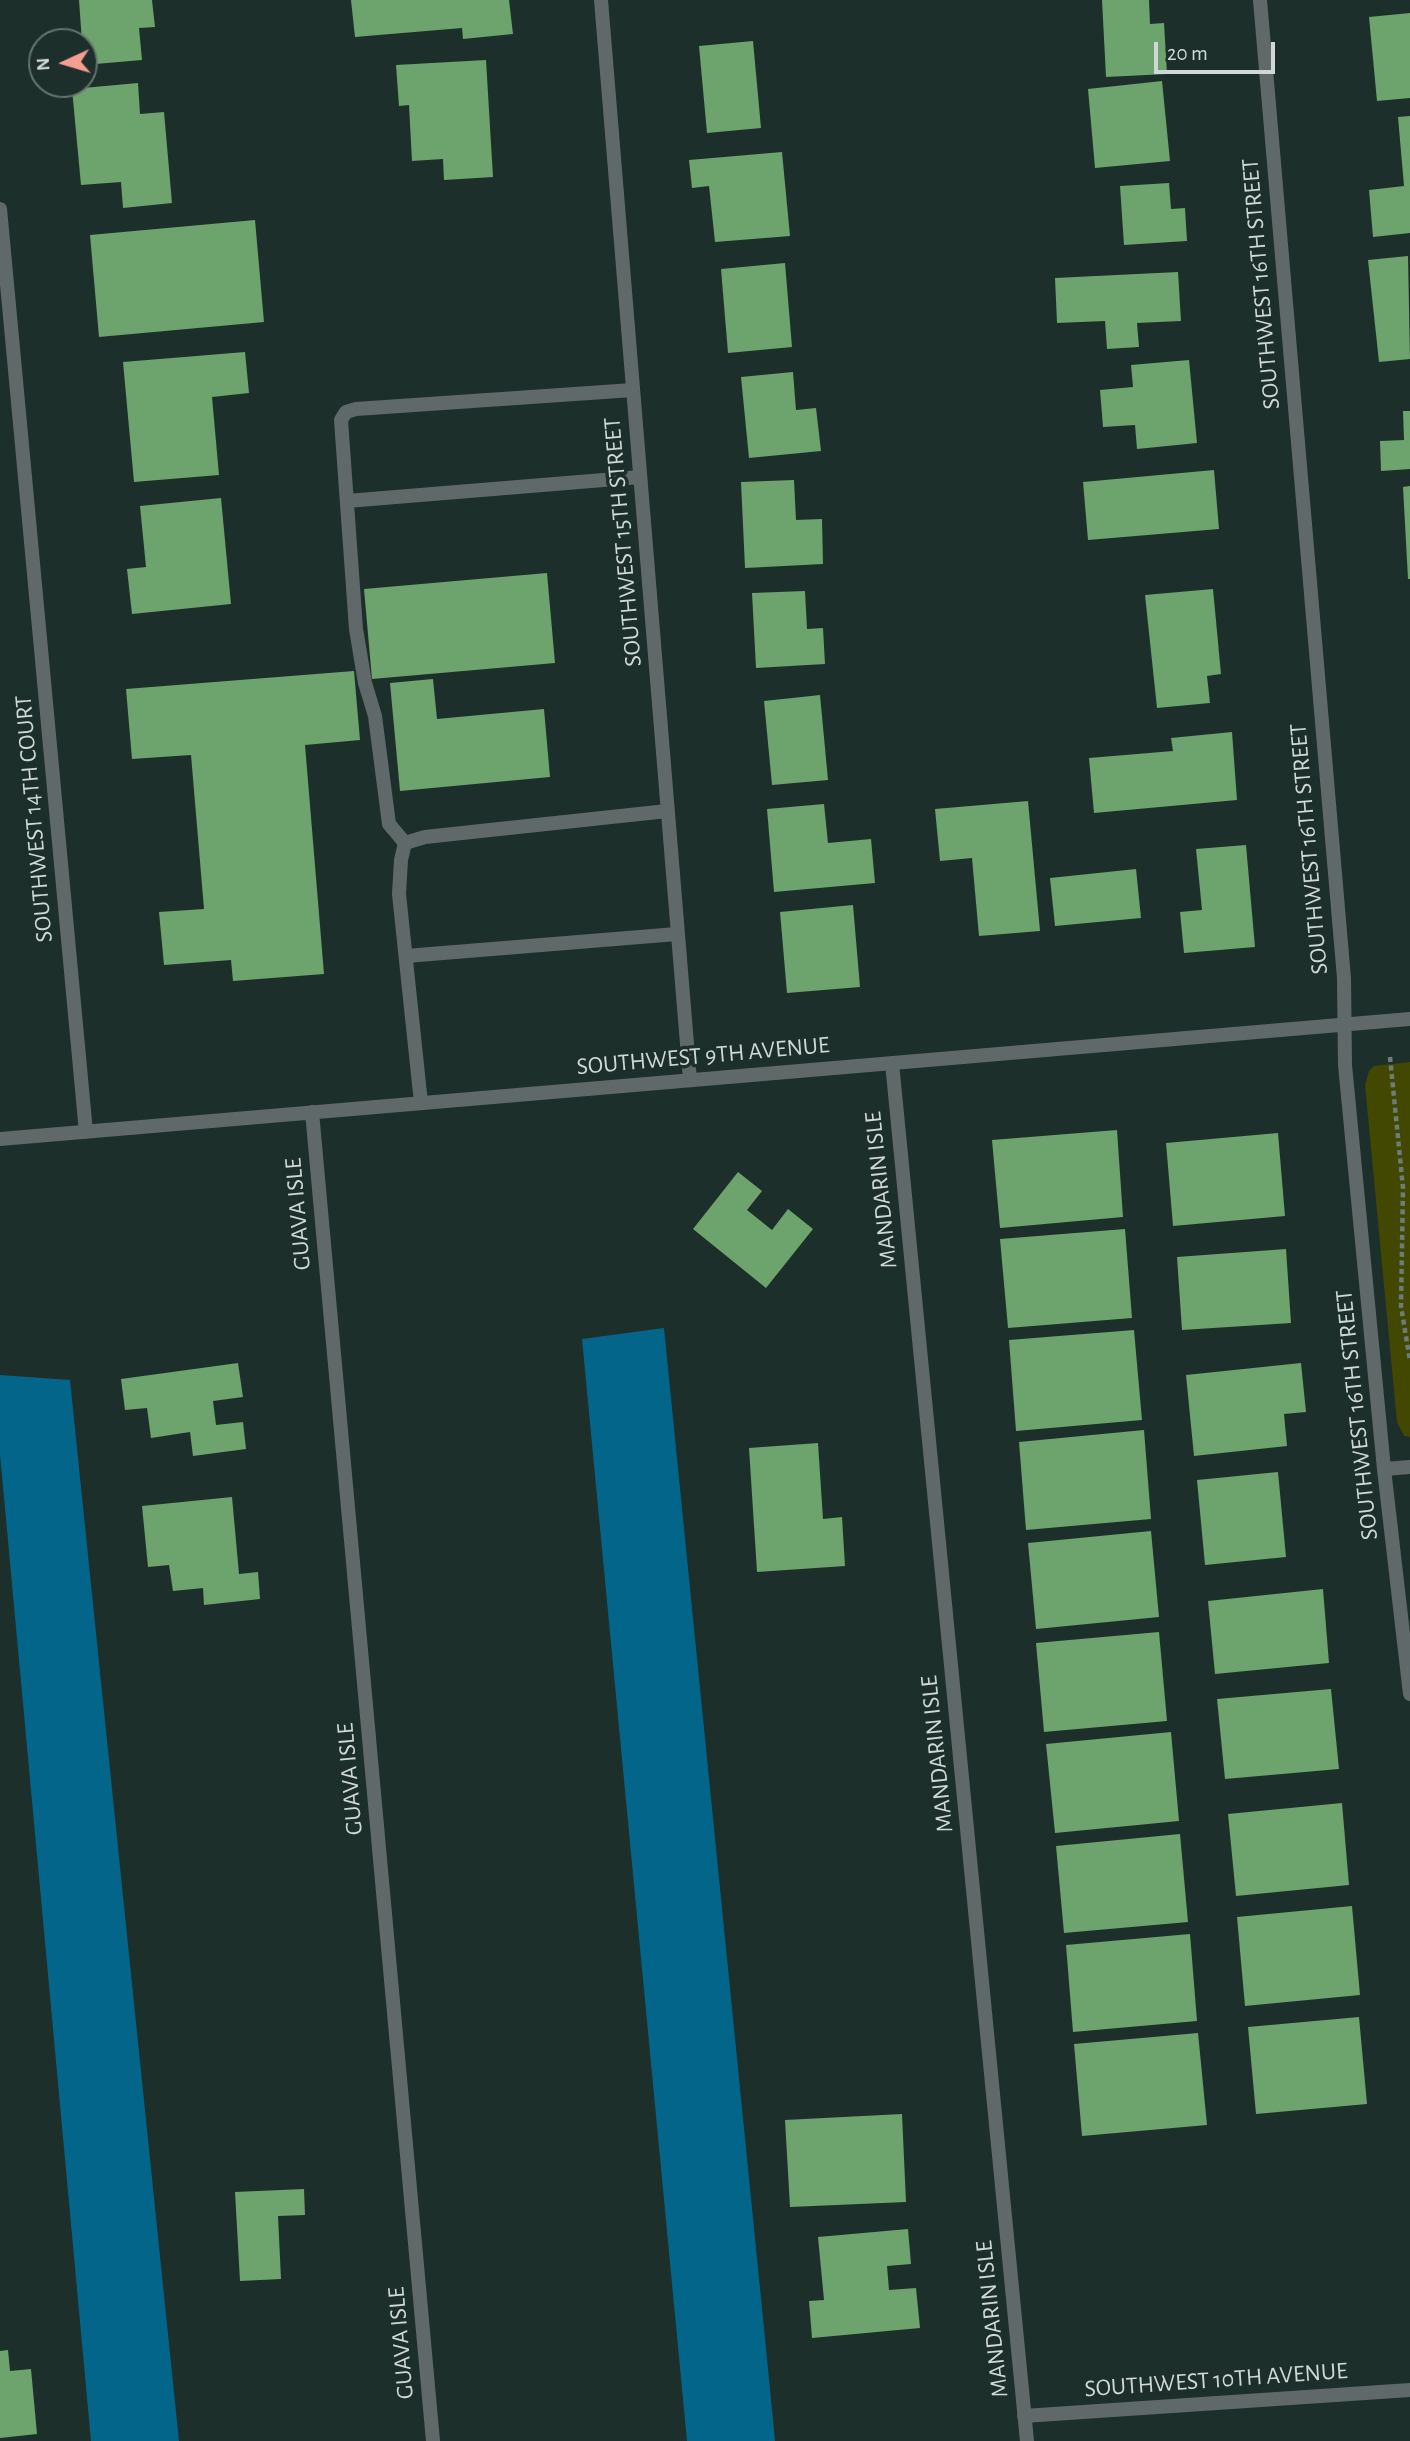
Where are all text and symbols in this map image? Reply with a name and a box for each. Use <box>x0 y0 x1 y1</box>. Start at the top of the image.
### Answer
north arrow <box>28 28 98 98</box>
scale bar <box>1158 28 1279 72</box>
text: 20 m <box>1167 43 1208 64</box>
text: N <box>34 57 53 72</box>
street label: SOUTHWEST 16TH STREET <box>1236 157 1286 411</box>
street label: SOUTHWEST 15TH STREET <box>598 416 648 668</box>
street label: SOUTHWEST 14TH COURT <box>9 694 59 944</box>
street label: SOUTHWEST 16TH STREET <box>1284 722 1334 976</box>
street label: SOUTHWEST 9TH AVENUE <box>575 1031 831 1081</box>
street label: MANDARIN ISLE <box>858 1110 904 1270</box>
street label: GUAVA ISLE <box>279 1157 317 1271</box>
street label: SOUTHWEST 16TH STREET <box>1330 1288 1384 1542</box>
street label: MANDARIN ISLE <box>914 1674 960 1834</box>
street label: GUAVA ISLE <box>331 1722 369 1836</box>
street label: MANDARIN ISLE <box>969 2239 1015 2399</box>
street label: GUAVA ISLE <box>382 2286 420 2400</box>
street label: SOUTHWEST 10TH AVENUE <box>1084 2356 1348 2404</box>

